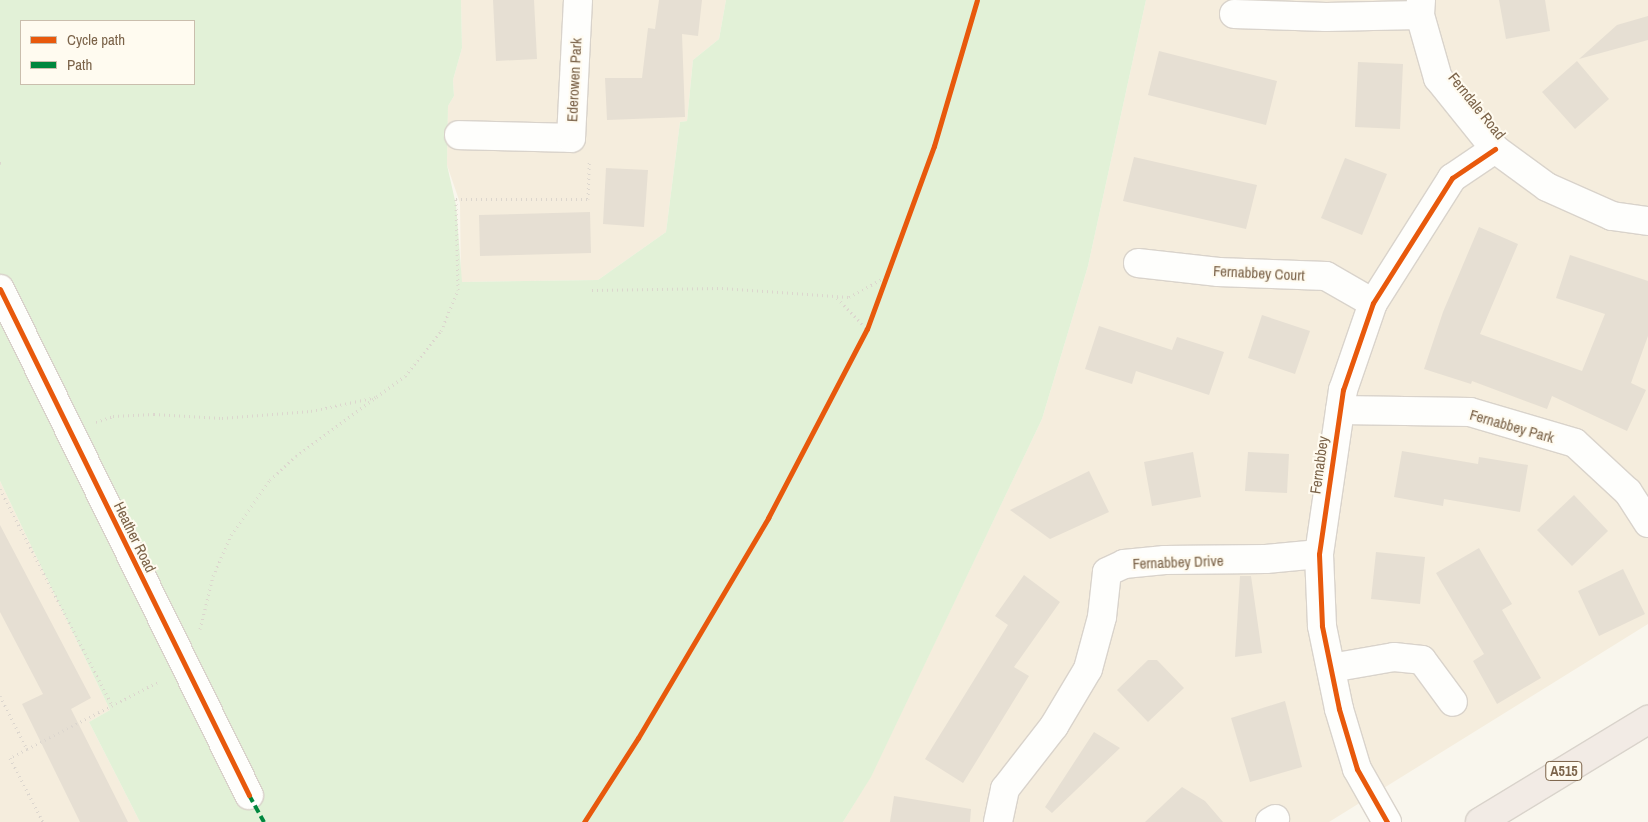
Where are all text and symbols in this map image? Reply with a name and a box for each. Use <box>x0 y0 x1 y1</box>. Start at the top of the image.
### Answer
legend <box>20 20 195 85</box>
text: Cycle path <box>67 29 125 50</box>
street label: Ederowen Park <box>563 38 585 122</box>
text: Path <box>67 54 92 75</box>
street label: Ferndale Road <box>1445 69 1509 143</box>
street label: Fernabbey Court <box>1213 262 1305 284</box>
street label: Fernabbey Park <box>1468 405 1556 447</box>
street label: Fernabbey <box>1306 435 1332 495</box>
street label: Heather Road <box>110 499 160 575</box>
street label: Fernabbey Drive <box>1132 551 1224 573</box>
road number: A515 <box>1545 759 1583 782</box>

